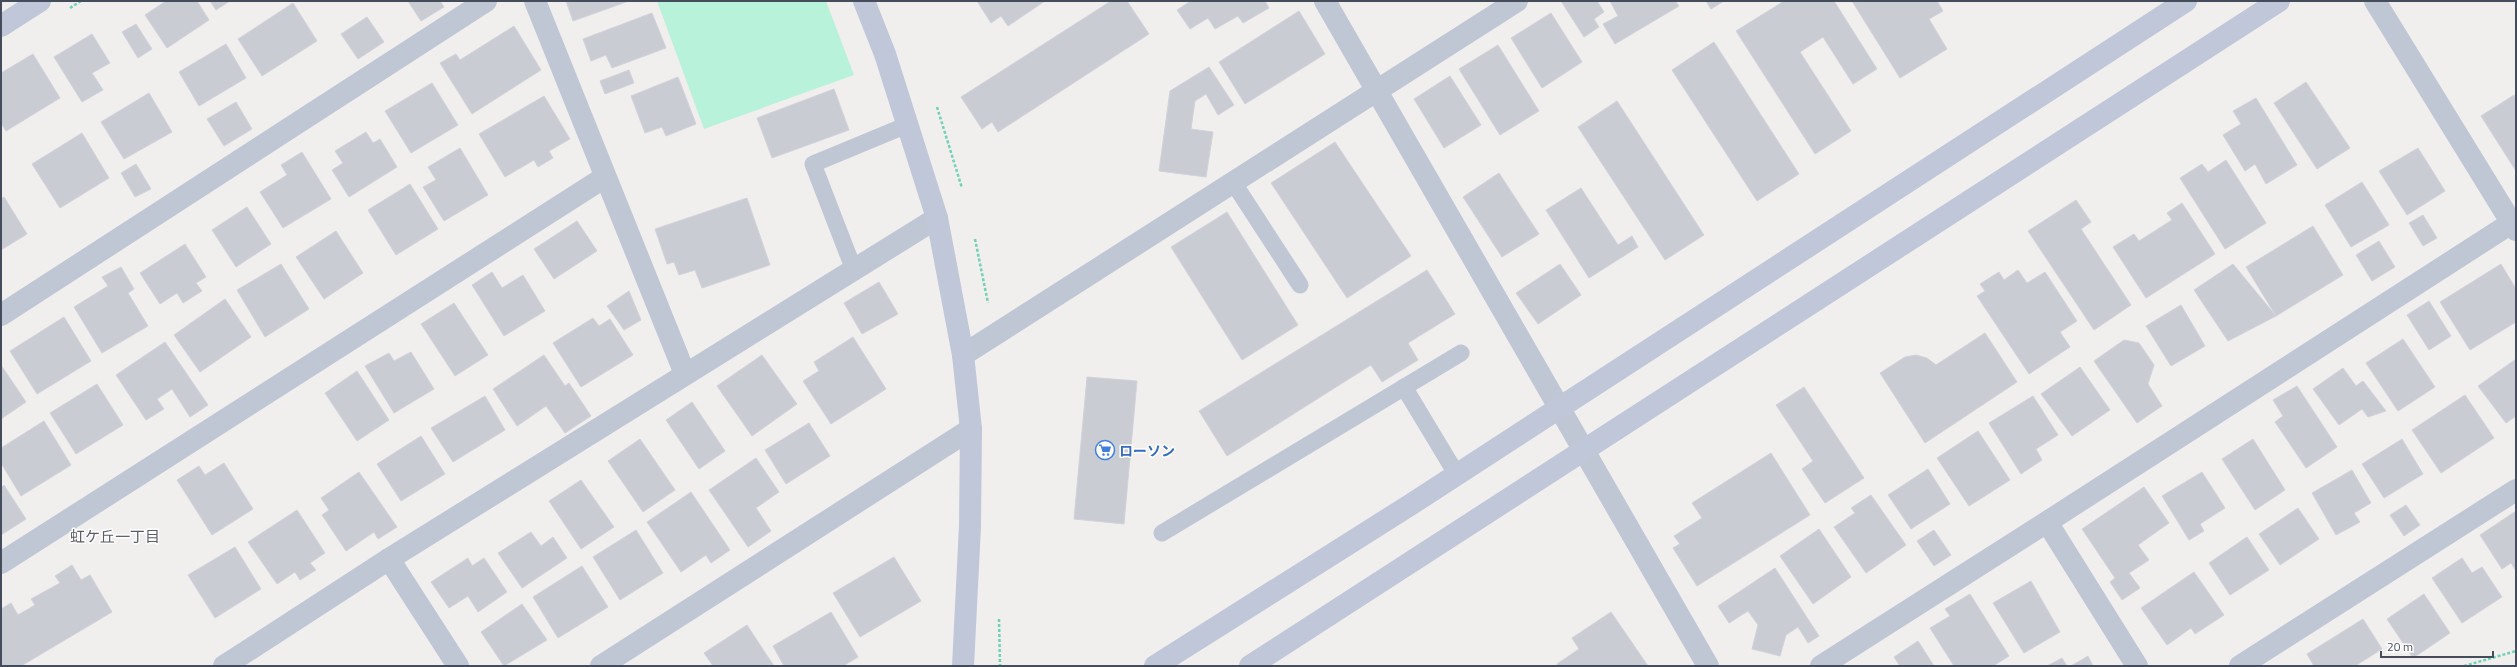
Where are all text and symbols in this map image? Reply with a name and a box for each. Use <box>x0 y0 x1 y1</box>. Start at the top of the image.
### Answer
supermarket icon: ローソン <box>1094 439 1116 461</box>
place label: ローソン <box>1119 440 1175 461</box>
district label: 虹ケ丘一丁目 <box>70 525 160 548</box>
scale bar <box>2381 633 2493 659</box>
text: 20 m <box>2387 637 2413 656</box>

